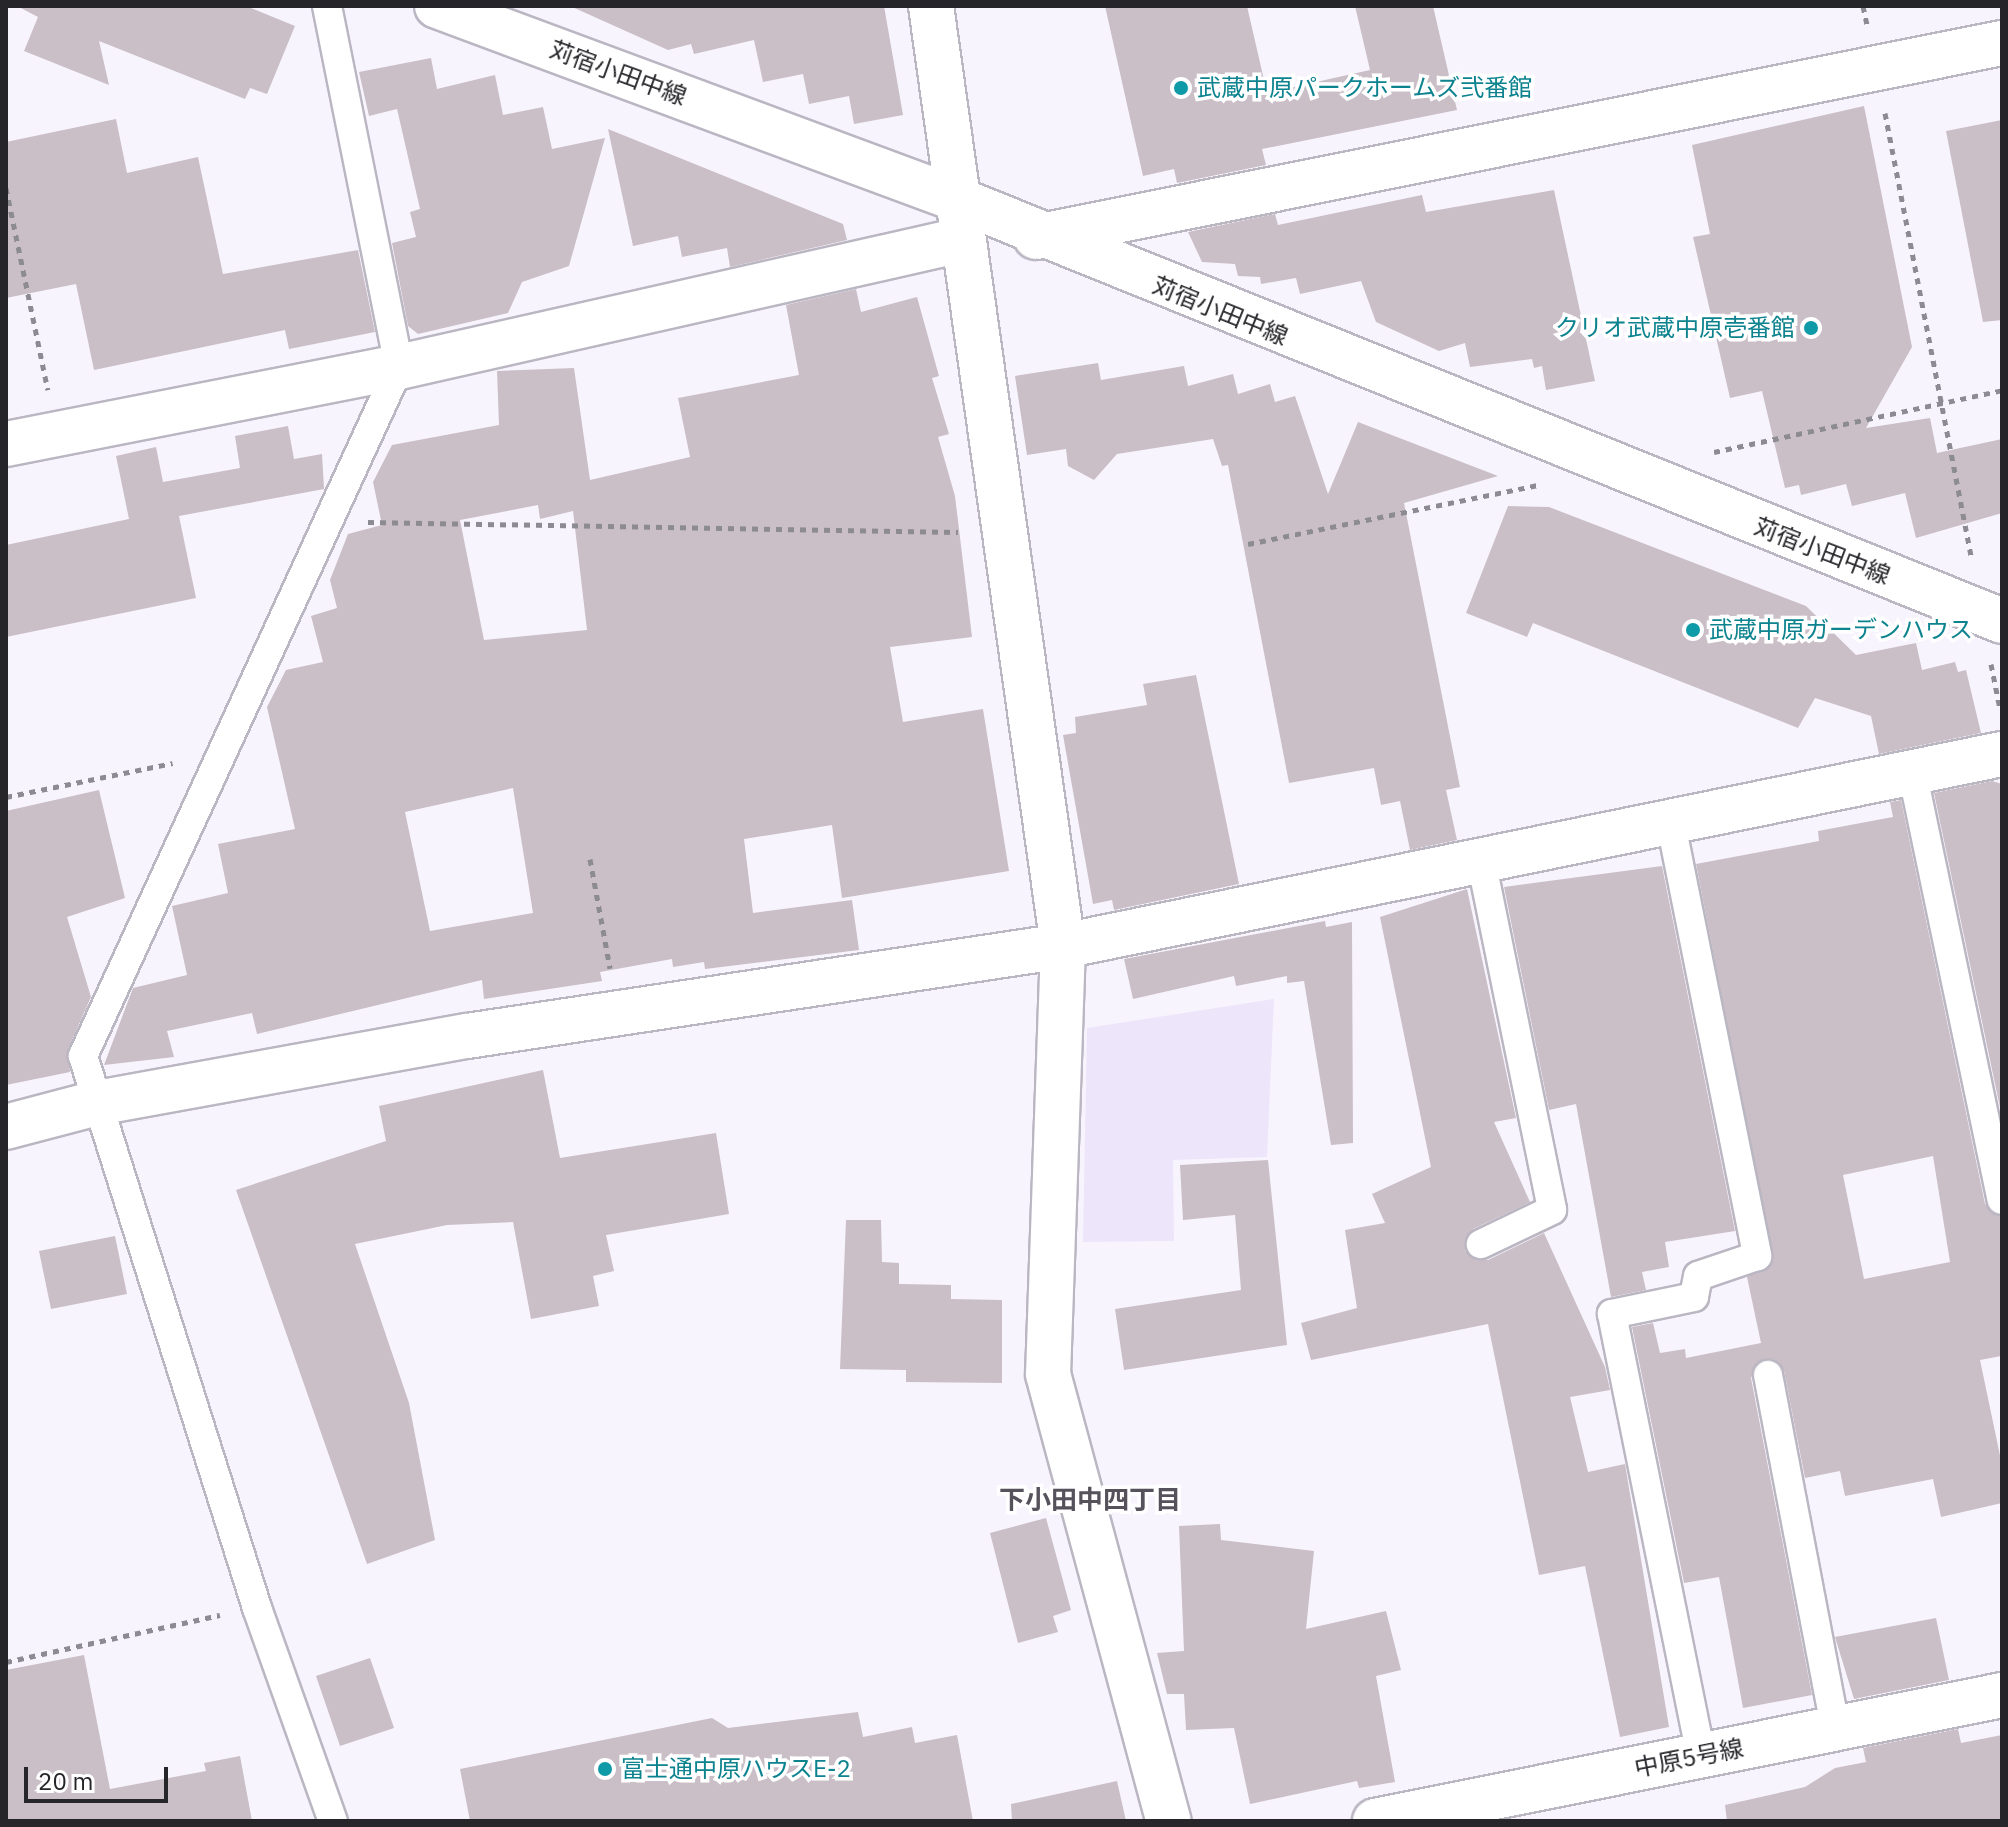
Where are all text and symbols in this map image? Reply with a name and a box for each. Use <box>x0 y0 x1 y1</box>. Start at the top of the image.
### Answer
street label: 苅宿小田中線 <box>545 35 691 111</box>
place label: 武蔵中原パークホームズ弐番館 <box>1197 74 1533 102</box>
marker: 武蔵中原パークホームズ弐番館 <box>1172 79 1190 97</box>
street label: 苅宿小田中線 <box>1148 271 1292 351</box>
place label: クリオ武蔵中原壱番館 <box>1555 314 1795 342</box>
marker: クリオ武蔵中原壱番館 <box>1802 319 1820 337</box>
street label: 苅宿小田中線 <box>1750 512 1894 590</box>
place label: 武蔵中原ガーデンハウス <box>1709 616 1973 644</box>
marker: 武蔵中原ガーデンハウス <box>1684 621 1702 639</box>
district label: 下小田中四丁目 <box>999 1484 1181 1516</box>
street label: 中原5号線 <box>1632 1733 1746 1783</box>
scale bar <box>28 1751 172 1801</box>
place label: 富士通中原ハウスE-2 <box>621 1755 851 1783</box>
marker: 富士通中原ハウスE-2 <box>596 1760 614 1778</box>
text: 20 m <box>38 1765 93 1797</box>

